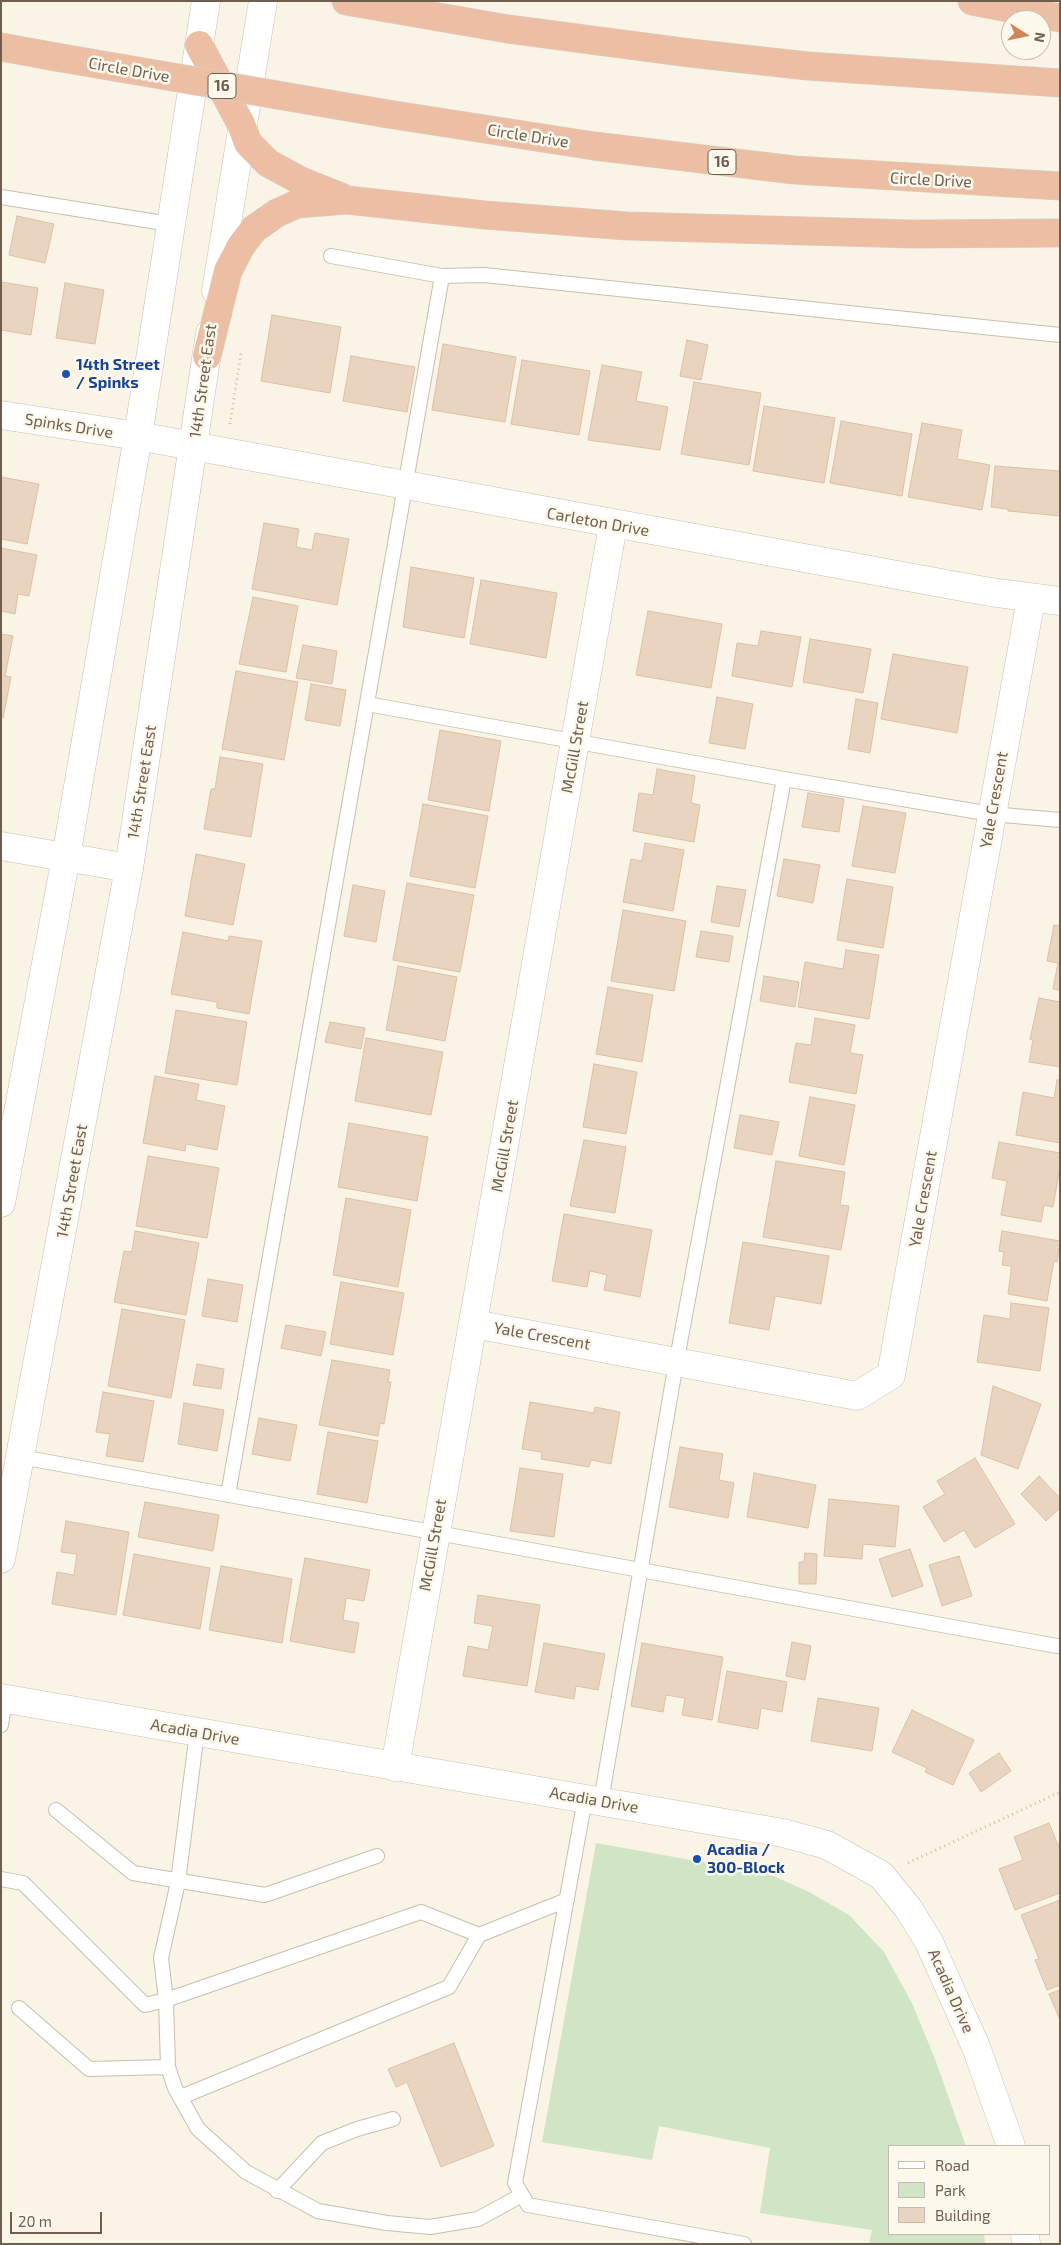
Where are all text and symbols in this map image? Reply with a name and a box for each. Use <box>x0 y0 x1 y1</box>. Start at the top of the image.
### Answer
north arrow <box>1001 10 1051 60</box>
text: N <box>1031 31 1050 44</box>
street label: Circle Drive <box>87 53 171 87</box>
road number: 16 <box>208 74 236 98</box>
street label: Circle Drive <box>486 120 570 152</box>
road number: 16 <box>708 150 736 174</box>
street label: Circle Drive <box>890 168 972 192</box>
street label: 14th Street East <box>185 323 221 439</box>
place label: 14th Street / Spinks <box>76 355 160 393</box>
marker: 14th Street / Spinks <box>60 368 72 380</box>
street label: Spinks Drive <box>23 410 115 442</box>
street label: Carleton Drive <box>545 504 651 540</box>
street label: McGill Street <box>557 699 593 795</box>
street label: 14th Street East <box>124 724 160 840</box>
street label: Yale Crescent <box>976 750 1012 850</box>
street label: McGill Street <box>487 1098 523 1194</box>
street label: 14th Street East <box>53 1123 91 1239</box>
street label: Yale Crescent <box>905 1149 941 1249</box>
street label: Yale Crescent <box>492 1318 592 1354</box>
street label: McGill Street <box>415 1497 451 1593</box>
street label: Acadia Drive <box>149 1715 241 1749</box>
street label: Acadia Drive <box>548 1783 640 1817</box>
place label: Acadia / 300-Block <box>707 1840 785 1878</box>
marker: Acadia / 300-Block <box>691 1853 703 1865</box>
street label: Acadia Drive <box>924 1946 978 2036</box>
legend <box>888 2145 1051 2235</box>
text: Road <box>935 2156 970 2174</box>
text: Park <box>935 2181 966 2199</box>
scale bar <box>12 2202 105 2234</box>
text: Building <box>935 2206 990 2224</box>
text: 20 m <box>18 2212 52 2230</box>

